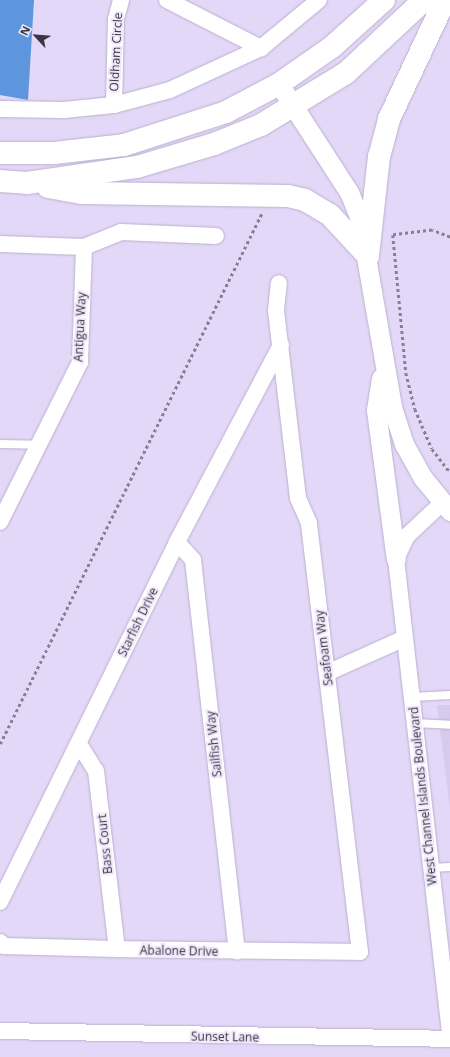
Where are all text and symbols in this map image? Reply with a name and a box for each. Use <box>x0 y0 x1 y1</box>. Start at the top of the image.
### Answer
street label: Oldham Circle <box>107 12 125 92</box>
north arrow <box>16 16 56 56</box>
text: N <box>16 23 33 38</box>
street label: Antigua Way <box>71 292 89 362</box>
street label: Starfish Drive <box>115 585 161 659</box>
street label: Seafoam Way <box>312 609 336 687</box>
street label: West Channel Islands Boulevard <box>406 706 440 886</box>
street label: Sailfish Way <box>203 710 225 778</box>
street label: Bass Court <box>95 813 115 875</box>
street label: Abalone Drive <box>140 943 218 959</box>
street label: Sunset Lane <box>191 1029 259 1045</box>

